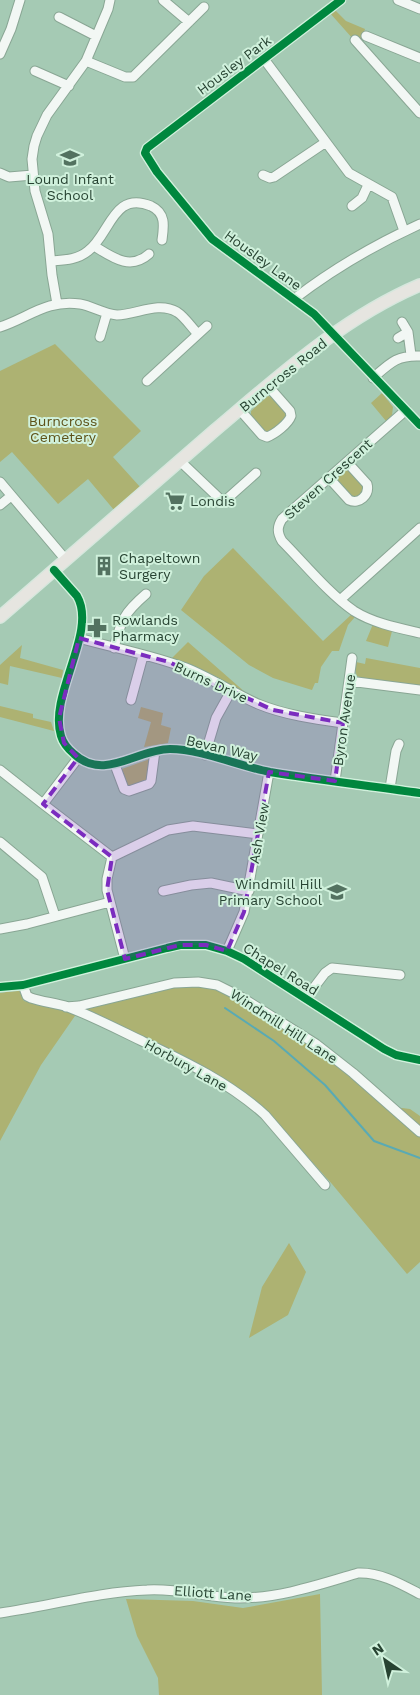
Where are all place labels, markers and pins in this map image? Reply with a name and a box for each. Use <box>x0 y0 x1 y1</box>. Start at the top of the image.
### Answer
school or university icon: Lound Infant School <box>59 147 81 169</box>
place label: Lound Infant School <box>26 171 114 203</box>
supermarket icon: Londis <box>164 490 186 512</box>
place label: Londis <box>190 493 235 509</box>
place label: Chapeltown Surgery <box>119 550 200 582</box>
building icon: Chapeltown Surgery <box>93 555 115 577</box>
place label: Rowlands Pharmacy <box>112 612 180 644</box>
pharmacy icon: Rowlands Pharmacy <box>86 617 108 639</box>
place label: Windmill Hill Primary School <box>219 876 323 908</box>
school or university icon: Windmill Hill Primary School <box>326 881 348 903</box>

